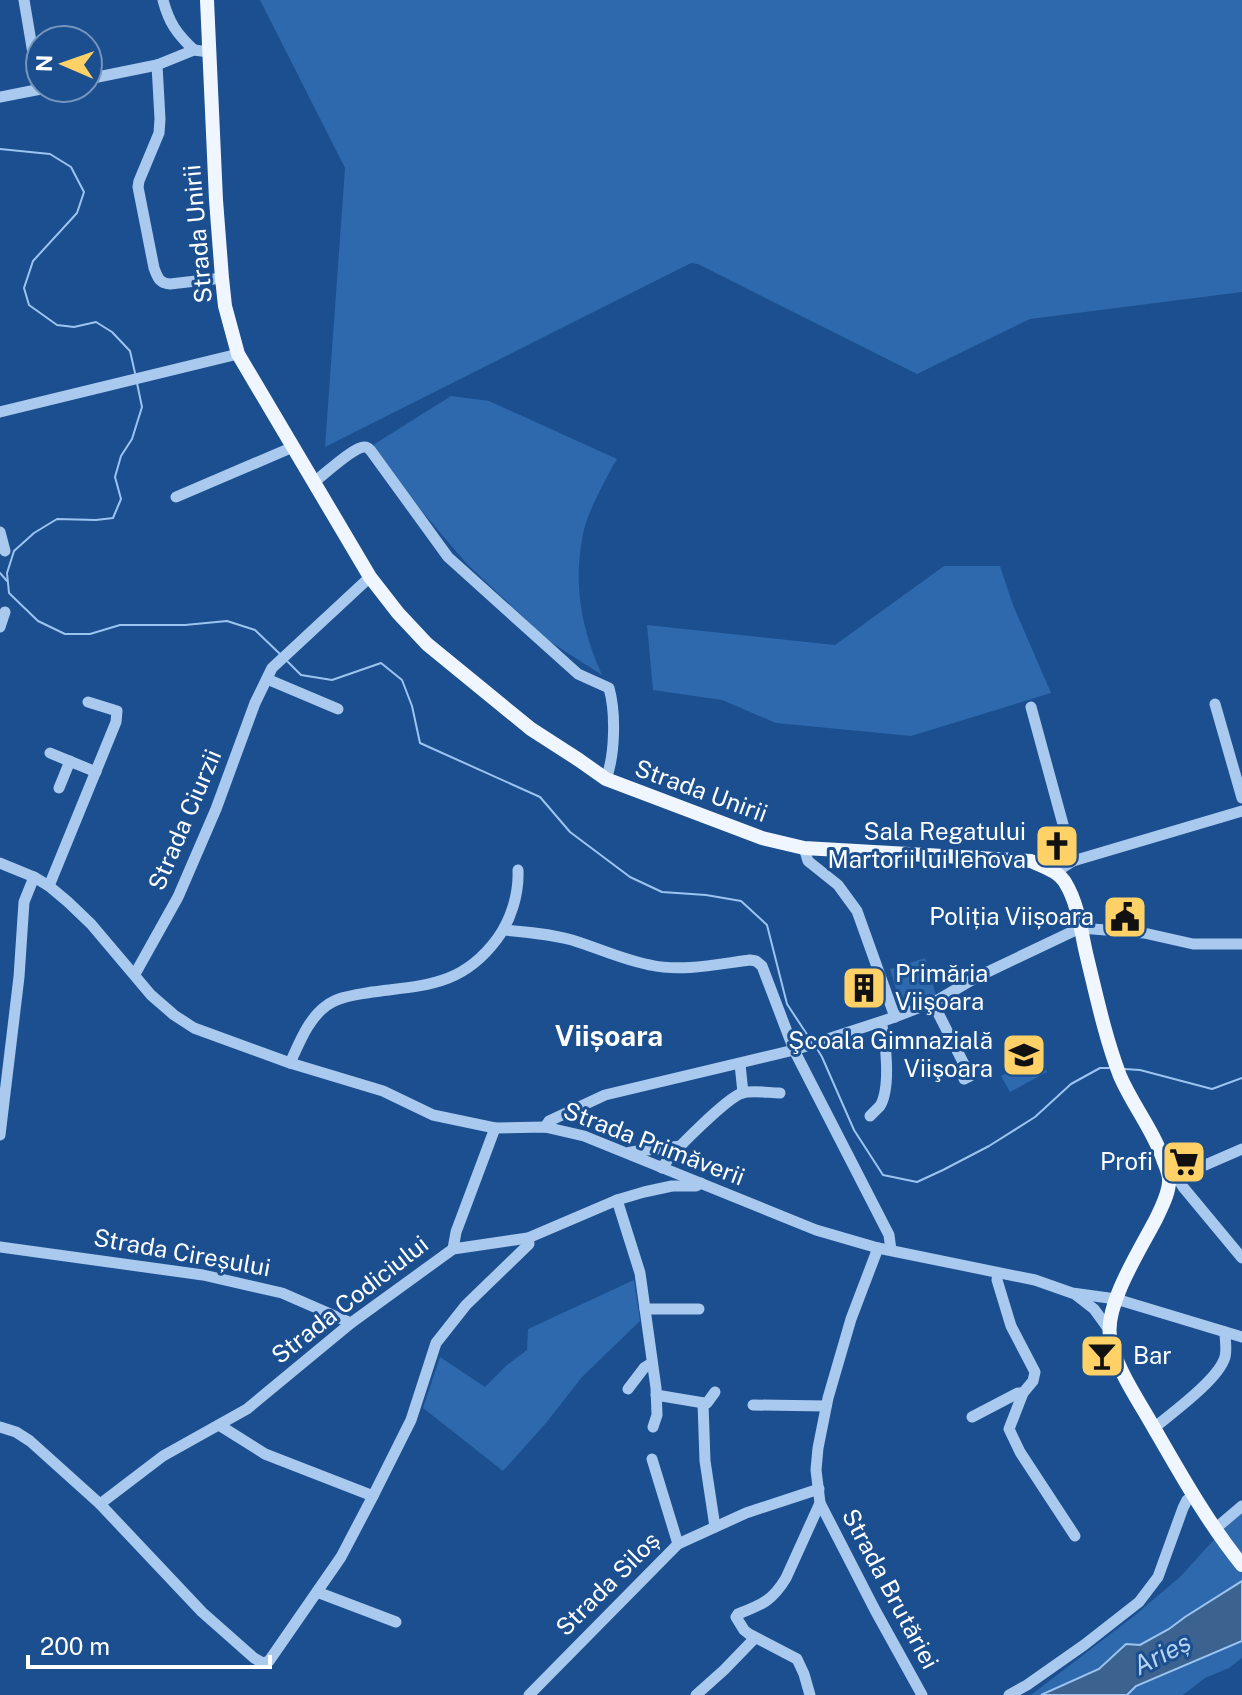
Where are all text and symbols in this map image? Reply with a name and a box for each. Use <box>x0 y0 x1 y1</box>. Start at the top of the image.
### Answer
north arrow <box>24 24 104 104</box>
text: N <box>31 54 57 72</box>
street label: Strada Unirii <box>177 164 217 304</box>
street label: Strada Ciurzii <box>142 745 226 894</box>
street label: Strada Unirii <box>631 753 771 827</box>
place label: Sala Regatului Martorii lui Iehova <box>827 817 1026 873</box>
church icon: Sala Regatului Martorii lui Iehova <box>1033 822 1081 870</box>
public building icon: Poliția Viișoara <box>1101 893 1149 941</box>
place label: Poliția Viișoara <box>929 902 1094 930</box>
place label: Primăria Viişoara <box>895 959 988 1015</box>
building icon: Primăria Viişoara <box>840 964 888 1012</box>
district label: Viișoara <box>555 1019 663 1052</box>
place label: Şcoala Gimnazială Viişoara <box>788 1026 993 1082</box>
school or university icon: Şcoala Gimnazială Viişoara <box>1000 1031 1048 1079</box>
street label: Strada Primăverii <box>560 1096 749 1191</box>
supermarket icon: Profi <box>1160 1138 1208 1186</box>
place label: Profi <box>1100 1147 1153 1175</box>
street label: Strada Cireșului <box>92 1223 273 1281</box>
street label: Strada Codiciului <box>266 1229 433 1369</box>
bar icon: Bar <box>1078 1332 1126 1380</box>
place label: Bar <box>1133 1341 1172 1369</box>
street label: Strada Brutăriei <box>837 1504 945 1673</box>
street label: Strada Siloș <box>550 1526 665 1641</box>
scale bar <box>28 1619 270 1669</box>
water label: Arieș <box>1128 1626 1196 1681</box>
text: 200 m <box>40 1632 110 1660</box>

